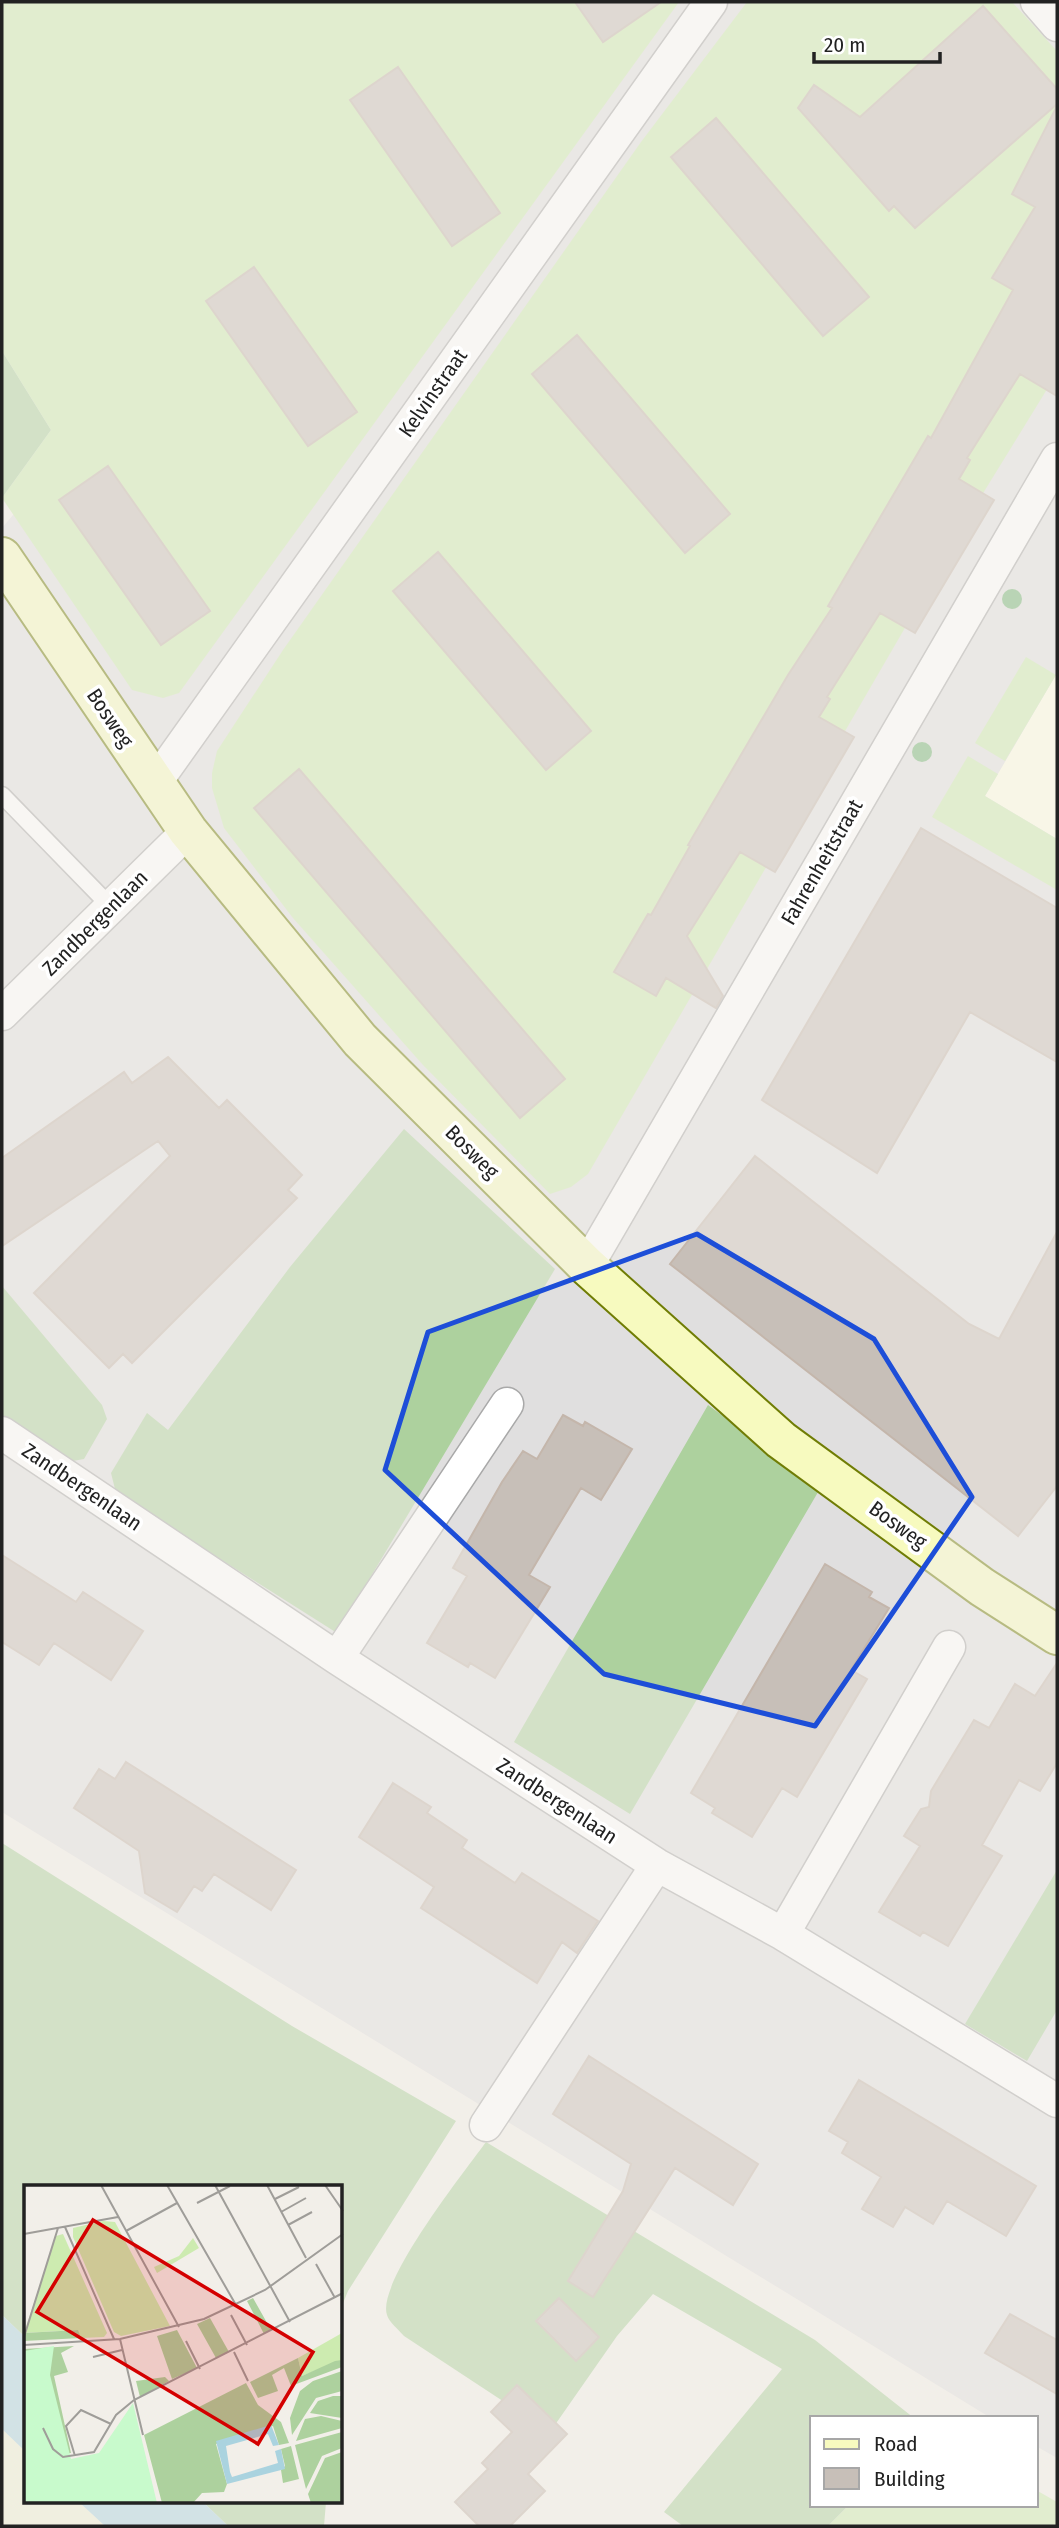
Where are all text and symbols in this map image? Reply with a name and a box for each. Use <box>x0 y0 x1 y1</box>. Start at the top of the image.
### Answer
scale bar <box>814 21 940 65</box>
text: 20 m <box>824 32 865 58</box>
street label: Kelvinstraat <box>393 344 473 442</box>
street label: Bosweg <box>81 684 139 752</box>
street label: Fahrenheitstraat <box>776 794 869 930</box>
street label: Zandbergenlaan <box>37 865 153 981</box>
street label: Bosweg <box>440 1120 504 1184</box>
street label: Zandbergenlaan <box>17 1437 147 1537</box>
street label: Bosweg <box>864 1495 932 1555</box>
street label: Zandbergenlaan <box>492 1752 622 1850</box>
inset map <box>24 2185 343 2504</box>
legend <box>810 2416 1038 2507</box>
text: Road <box>874 2431 918 2457</box>
text: Building <box>874 2466 945 2492</box>

